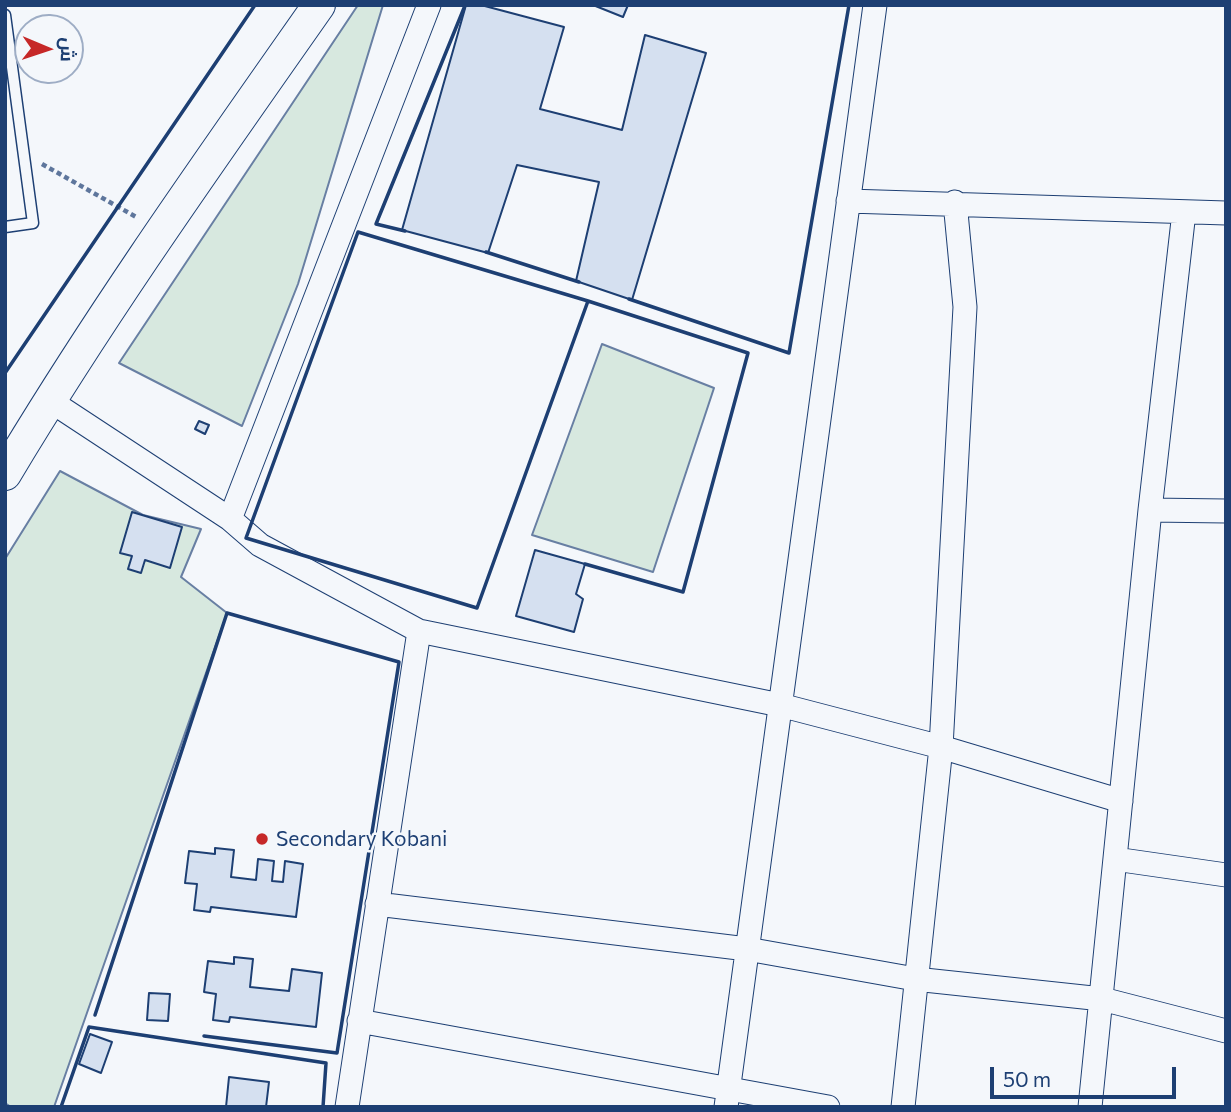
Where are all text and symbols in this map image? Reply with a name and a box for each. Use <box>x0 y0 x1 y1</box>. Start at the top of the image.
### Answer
north arrow <box>14 14 84 84</box>
text: ش <box>57 37 80 62</box>
place label: Secondary Kobani <box>276 826 447 852</box>
marker: Secondary Kobani <box>254 831 270 847</box>
scale bar <box>993 1052 1178 1096</box>
text: 50 m <box>1003 1066 1051 1091</box>

